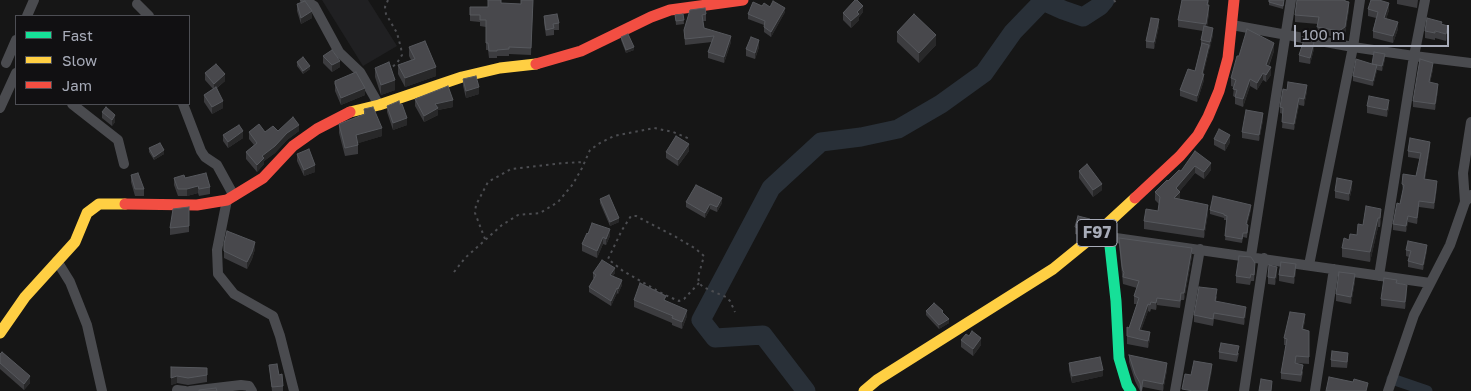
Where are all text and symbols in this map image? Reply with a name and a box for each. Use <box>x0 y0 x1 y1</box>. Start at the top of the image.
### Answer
legend <box>15 15 190 105</box>
scale bar <box>1296 15 1451 47</box>
text: 100 m <box>1302 25 1345 43</box>
text: Fast <box>62 26 93 44</box>
text: Slow <box>62 51 97 69</box>
text: Jam <box>62 76 92 94</box>
road number: F97 <box>1077 220 1117 247</box>

